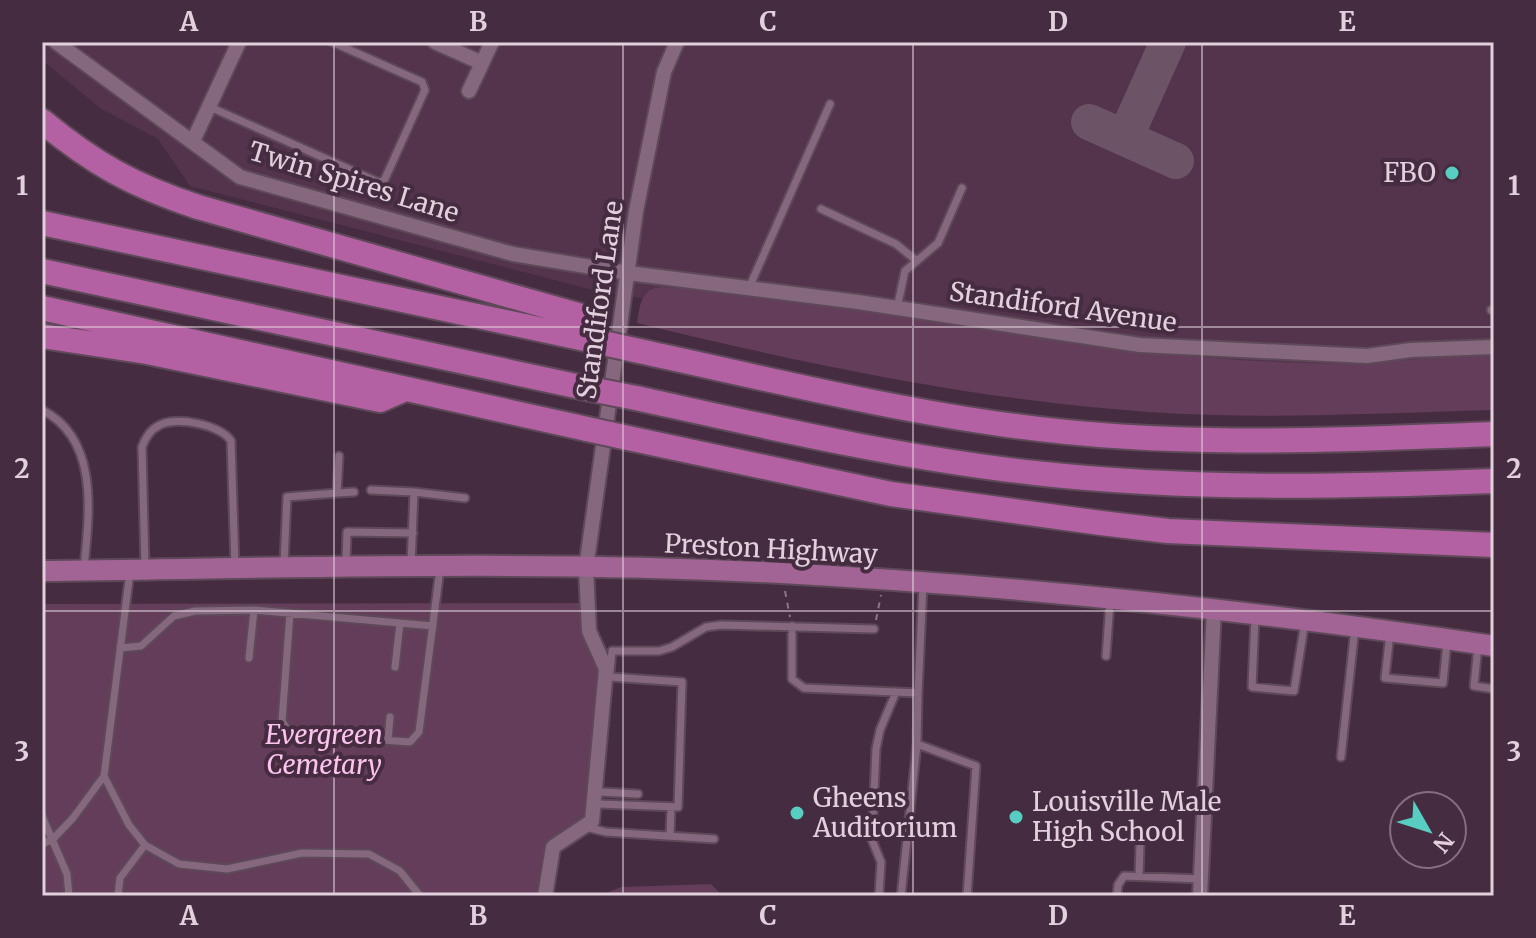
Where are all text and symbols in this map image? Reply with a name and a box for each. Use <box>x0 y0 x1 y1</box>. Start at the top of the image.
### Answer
text: A <box>179 5 199 38</box>
text: B <box>469 5 487 38</box>
text: C <box>759 5 777 38</box>
text: D <box>1048 5 1068 38</box>
text: E <box>1339 5 1356 38</box>
street label: Twin Spires Lane <box>245 134 463 229</box>
place label: FBO <box>1383 156 1436 189</box>
marker: FBO <box>1443 164 1461 182</box>
text: 1 <box>16 169 28 202</box>
text: 1 <box>1508 169 1520 202</box>
street label: Standiford Lane <box>569 199 630 401</box>
street label: Standiford Avenue <box>947 274 1179 339</box>
text: 2 <box>14 452 30 485</box>
text: 2 <box>1506 452 1522 485</box>
street label: Preston Highway <box>663 526 880 571</box>
park label: Evergreen Cemetary <box>265 718 383 781</box>
text: 3 <box>15 735 29 768</box>
text: 3 <box>1507 735 1521 768</box>
place label: Gheens Auditorium <box>812 781 957 844</box>
place label: Louisville Male High School <box>1032 785 1221 848</box>
north arrow <box>1388 790 1468 870</box>
marker: Gheens Auditorium <box>788 804 806 822</box>
marker: Louisville Male High School <box>1007 808 1025 826</box>
text: N <box>1427 827 1460 859</box>
text: A <box>179 899 199 932</box>
text: B <box>469 899 487 932</box>
text: C <box>759 899 777 932</box>
text: D <box>1048 899 1068 932</box>
text: E <box>1339 899 1356 932</box>

